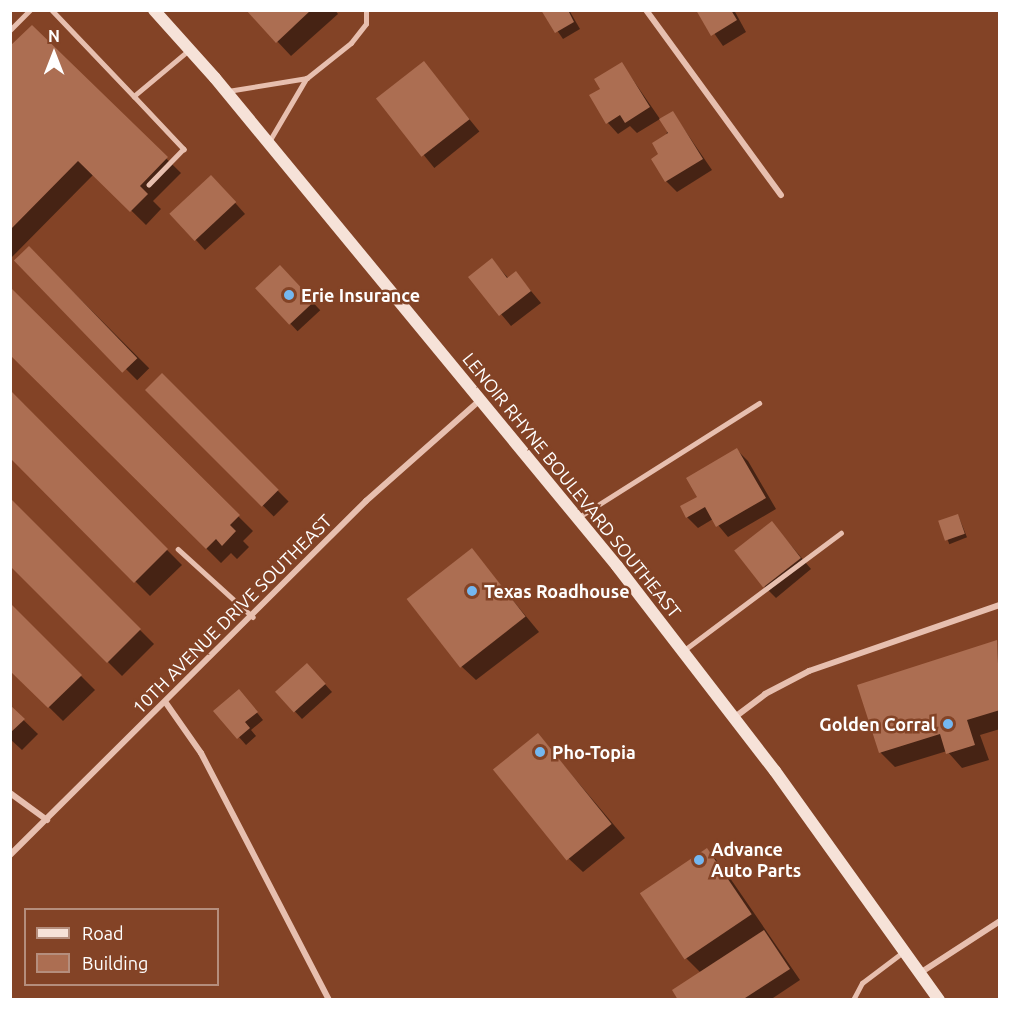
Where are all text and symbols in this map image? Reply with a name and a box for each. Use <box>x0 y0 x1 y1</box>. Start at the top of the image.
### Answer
north arrow <box>24 24 84 84</box>
text: N <box>48 27 60 45</box>
place label: Erie Insurance <box>301 284 420 306</box>
marker: Erie Insurance <box>282 288 296 302</box>
street label: LENOIR RHYNE BOULEVARD SOUTHEAST <box>458 348 686 622</box>
street label: 10TH AVENUE DRIVE SOUTHEAST <box>128 510 336 718</box>
place label: Texas Roadhouse <box>484 580 630 602</box>
marker: Texas Roadhouse <box>465 584 479 598</box>
place label: Golden Corral <box>819 713 936 735</box>
marker: Golden Corral <box>941 717 955 731</box>
place label: Pho-Topia <box>552 741 636 763</box>
marker: Pho-Topia <box>533 745 547 759</box>
place label: Advance Auto Parts <box>711 839 801 882</box>
marker: Advance Auto Parts <box>692 853 706 867</box>
legend <box>24 908 219 986</box>
text: Road <box>82 923 124 943</box>
text: Building <box>82 953 148 973</box>

